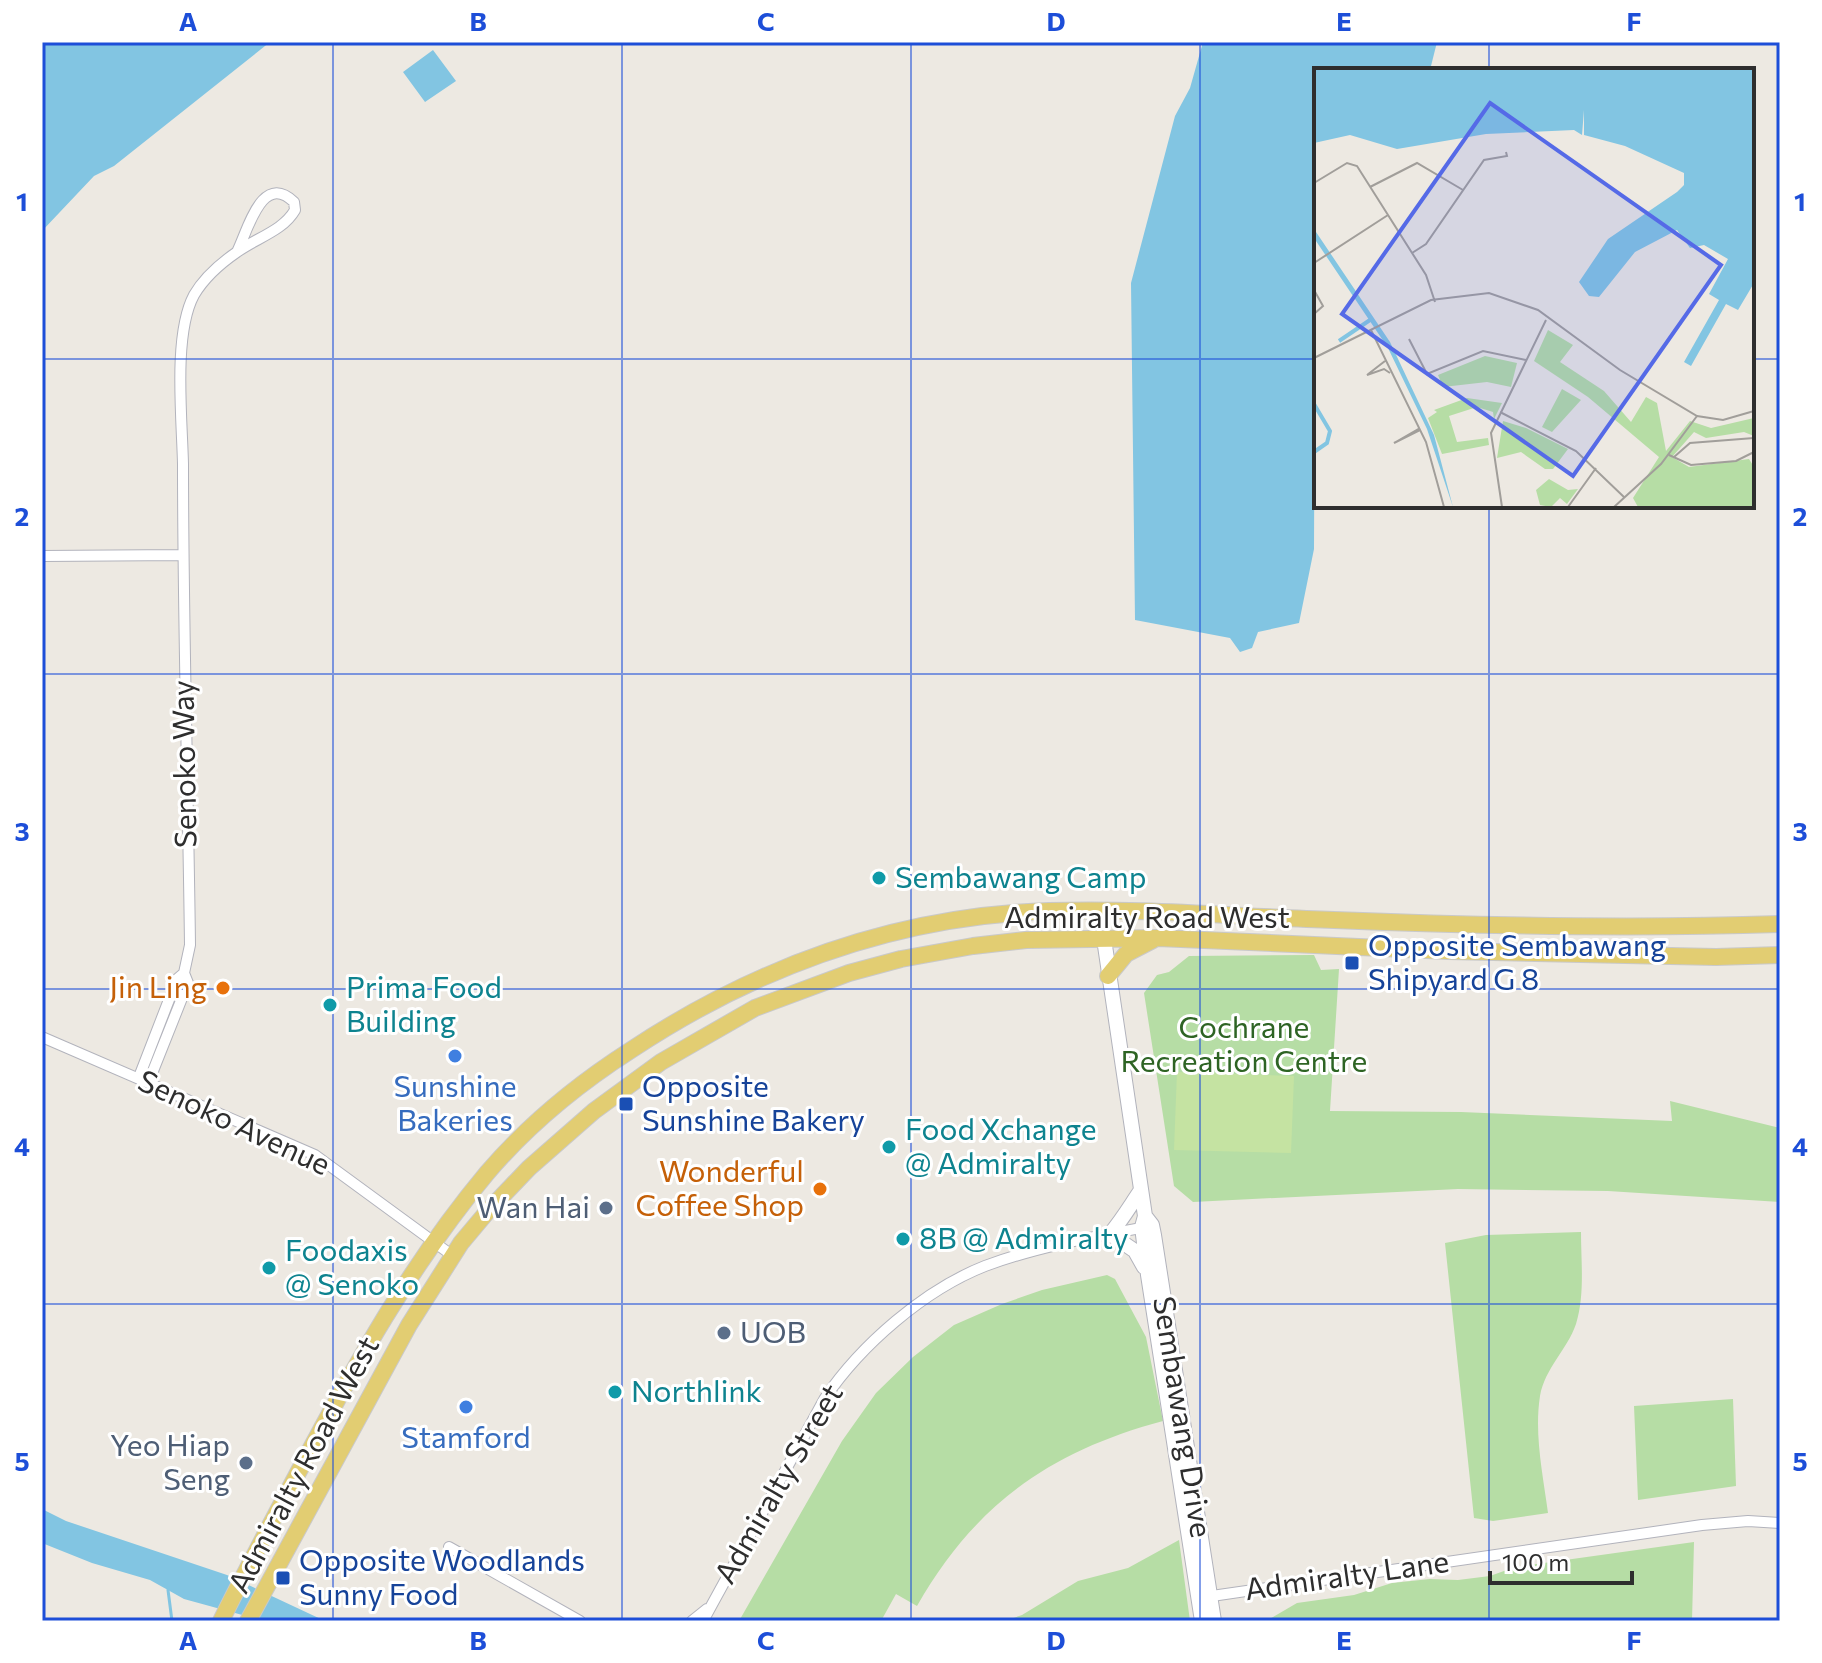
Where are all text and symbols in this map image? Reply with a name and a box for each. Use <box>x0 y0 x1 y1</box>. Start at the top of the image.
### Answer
text: A <box>179 5 198 36</box>
text: B <box>469 5 487 36</box>
text: C <box>757 5 775 36</box>
text: D <box>1046 5 1066 36</box>
text: E <box>1336 5 1352 36</box>
text: F <box>1626 5 1642 36</box>
inset map <box>1314 68 1754 508</box>
text: 1 <box>16 185 28 216</box>
text: 1 <box>1794 185 1806 216</box>
text: 2 <box>15 500 29 531</box>
text: 2 <box>1793 500 1807 531</box>
street label: Senoko Way <box>163 680 202 848</box>
text: 3 <box>14 815 30 846</box>
text: 3 <box>1792 815 1808 846</box>
place label: Sembawang Camp <box>895 857 1146 894</box>
marker: Sembawang Camp <box>870 869 888 887</box>
street label: Admiralty Road West <box>1004 897 1290 934</box>
place label: Opposite Sembawang Shipyard G 8 <box>1368 925 1666 996</box>
marker: Opposite Sembawang Shipyard G 8 <box>1343 954 1361 972</box>
place label: Jin Ling <box>109 967 207 1004</box>
place label: Prima Food Building <box>346 967 502 1038</box>
marker: Jin Ling <box>214 979 232 997</box>
marker: Prima Food Building <box>321 996 339 1014</box>
park label: Cochrane Recreation Centre <box>1121 1007 1367 1078</box>
marker: Sunshine Bakeries <box>446 1047 464 1065</box>
street label: Senoko Avenue <box>133 1060 337 1181</box>
place label: Sunshine Bakeries <box>393 1066 517 1137</box>
place label: Opposite Sunshine Bakery <box>642 1066 865 1137</box>
marker: Opposite Sunshine Bakery <box>617 1095 635 1113</box>
place label: Food Xchange @ Admiralty <box>905 1109 1096 1180</box>
text: 4 <box>14 1130 30 1161</box>
text: 4 <box>1792 1130 1808 1161</box>
marker: Food Xchange @ Admiralty <box>880 1138 898 1156</box>
place label: Wonderful Coffee Shop <box>636 1151 804 1222</box>
marker: Wonderful Coffee Shop <box>811 1180 829 1198</box>
place label: Wan Hai <box>476 1187 590 1224</box>
marker: Wan Hai <box>597 1199 615 1217</box>
place label: 8B @ Admiralty <box>919 1218 1129 1255</box>
place label: Foodaxis @ Senoko <box>285 1230 419 1301</box>
marker: 8B @ Admiralty <box>894 1230 912 1248</box>
marker: Foodaxis @ Senoko <box>260 1259 278 1277</box>
street label: Sembawang Drive <box>1147 1293 1222 1540</box>
place label: UOB <box>740 1312 806 1349</box>
marker: UOB <box>715 1324 733 1342</box>
street label: Admiralty Road West <box>218 1329 385 1599</box>
place label: Northlink <box>631 1371 762 1408</box>
street label: Admiralty Street <box>705 1376 849 1589</box>
marker: Northlink <box>606 1383 624 1401</box>
marker: Stamford <box>457 1398 475 1416</box>
place label: Stamford <box>401 1417 531 1454</box>
place label: Yeo Hiap Seng <box>110 1425 230 1496</box>
text: 5 <box>14 1445 30 1476</box>
text: 5 <box>1792 1445 1808 1476</box>
marker: Yeo Hiap Seng <box>237 1454 255 1472</box>
scale bar <box>1490 1535 1632 1585</box>
place label: Opposite Woodlands Sunny Food <box>299 1540 585 1611</box>
street label: Admiralty Lane <box>1242 1541 1451 1606</box>
text: 100 m <box>1502 1547 1569 1576</box>
marker: Opposite Woodlands Sunny Food <box>274 1569 292 1587</box>
text: A <box>179 1624 198 1655</box>
text: B <box>469 1624 487 1655</box>
text: C <box>757 1624 775 1655</box>
text: D <box>1046 1624 1066 1655</box>
text: E <box>1336 1624 1352 1655</box>
text: F <box>1626 1624 1642 1655</box>

